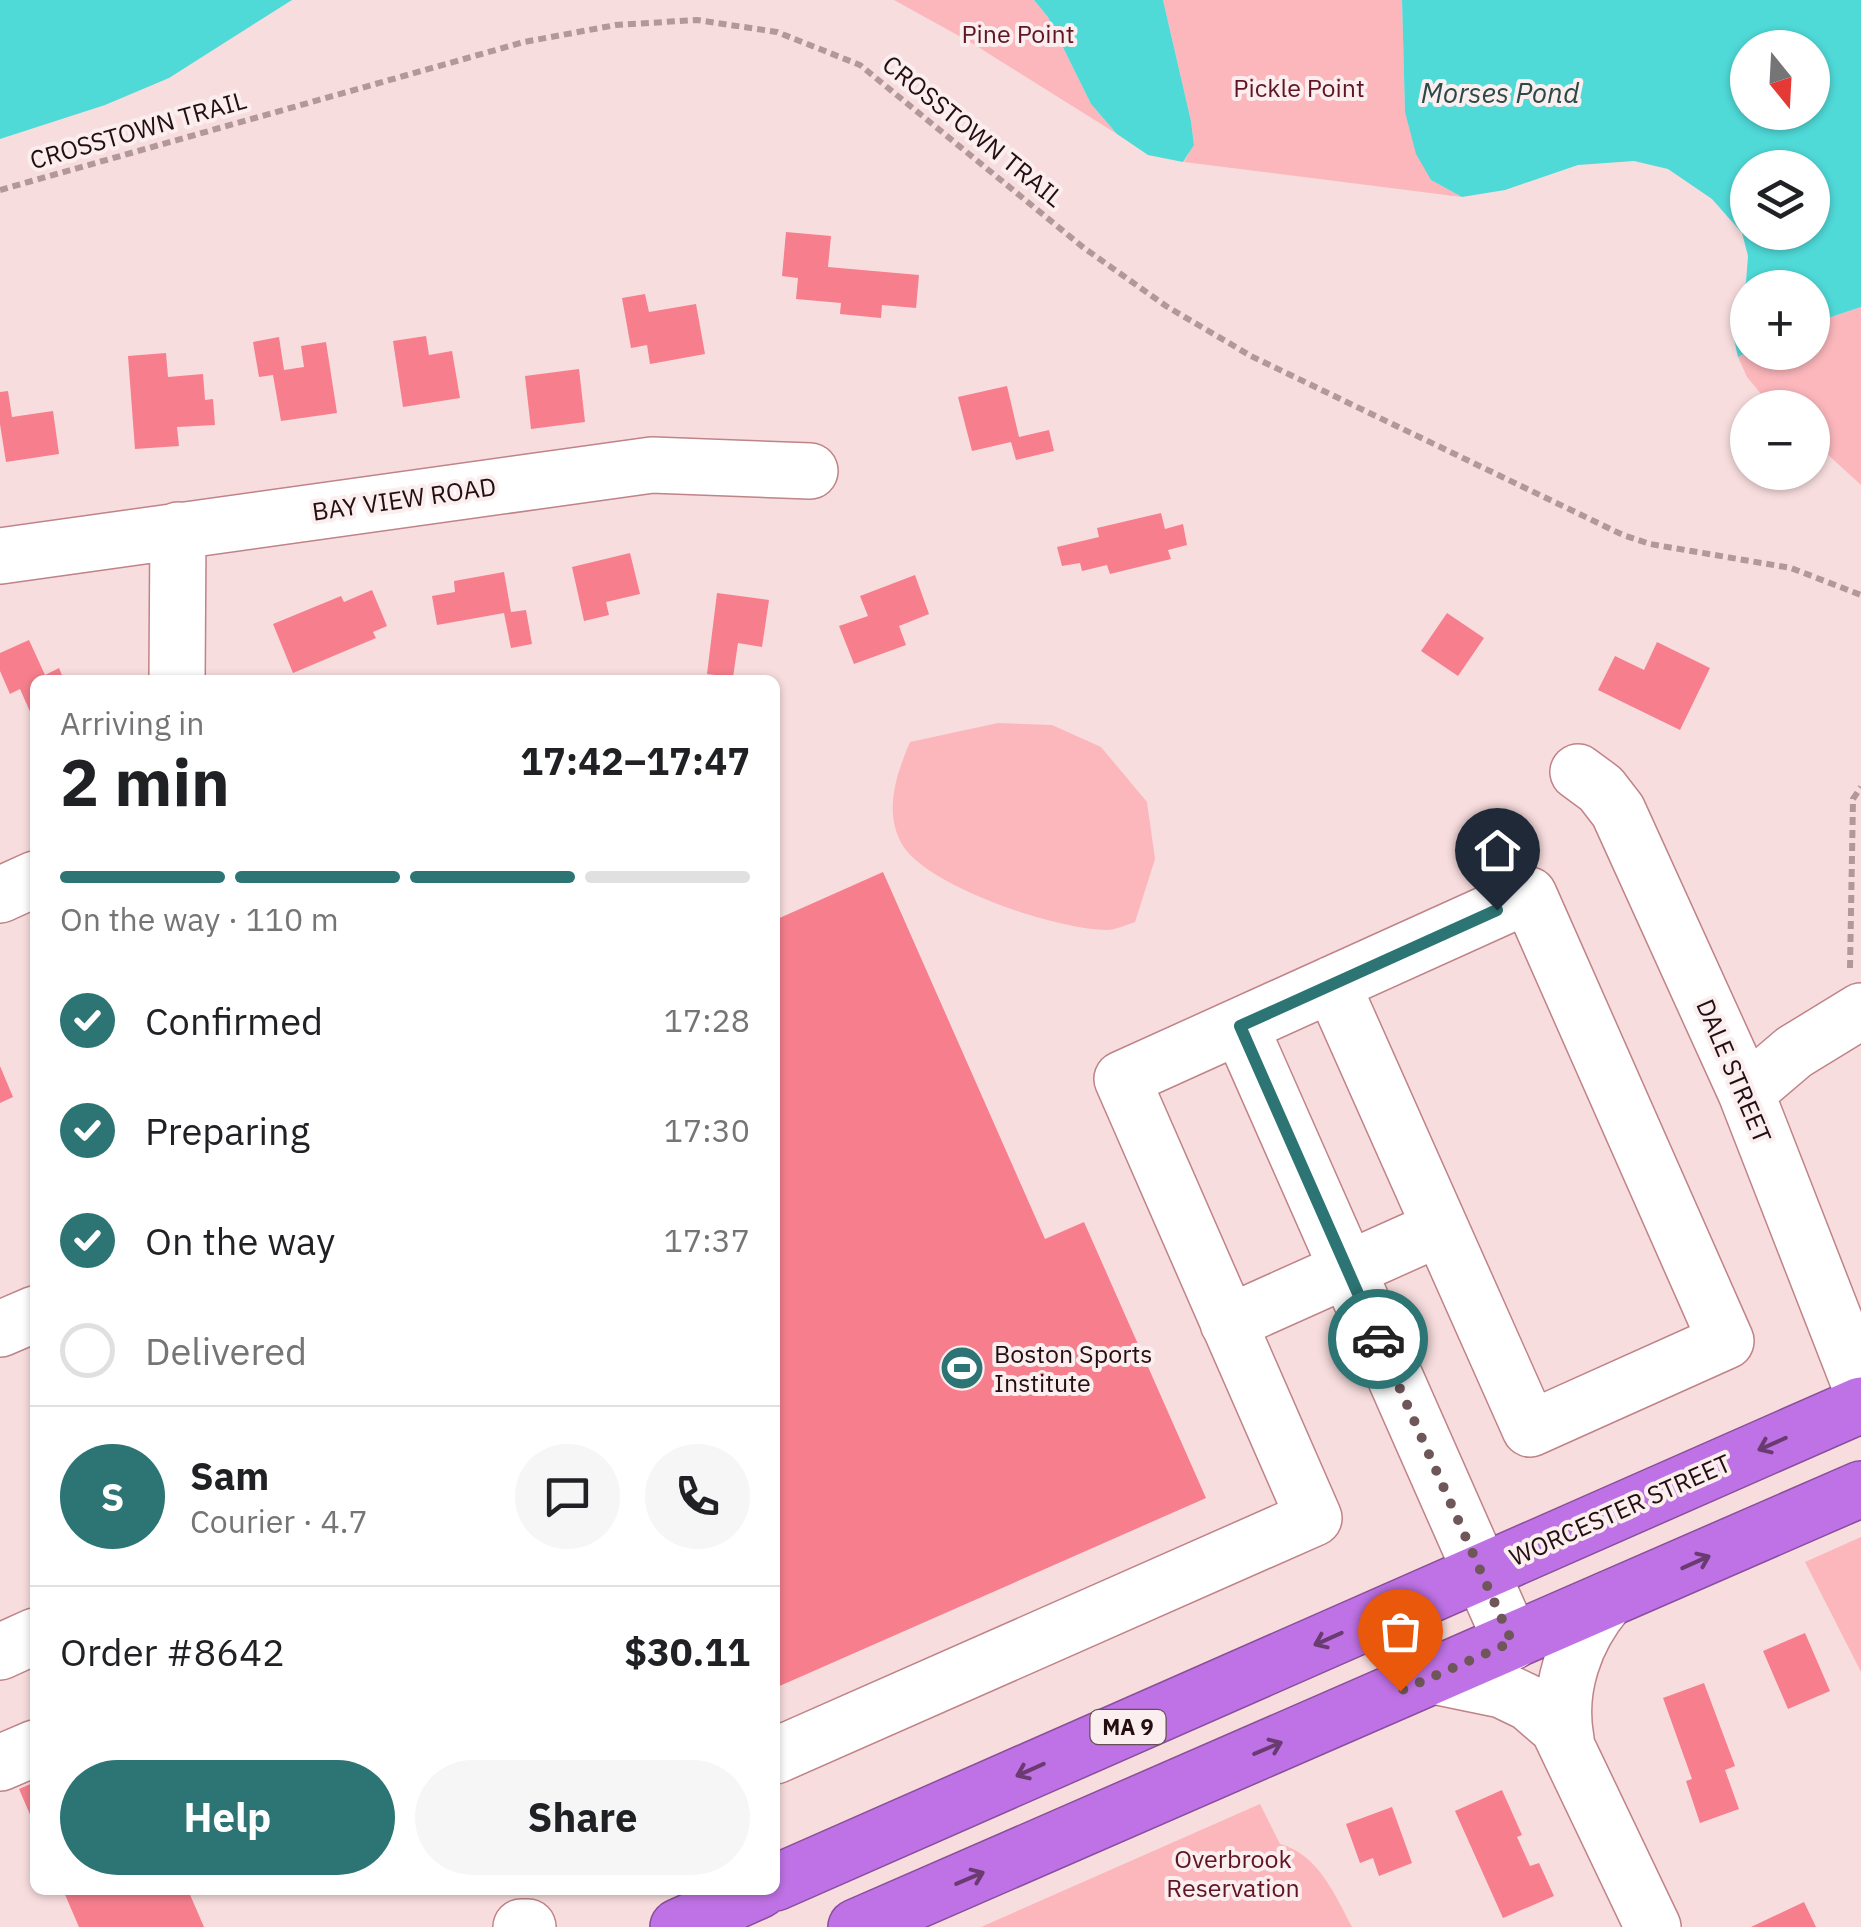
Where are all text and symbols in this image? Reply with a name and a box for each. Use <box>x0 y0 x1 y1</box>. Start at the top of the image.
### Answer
park label: Pine Point <box>961 17 1075 50</box>
north arrow <box>1730 30 1830 130</box>
map controls <box>1730 30 1830 490</box>
street label: CROSSTOWN TRAIL <box>876 47 1071 214</box>
park label: Pickle Point <box>1233 71 1365 104</box>
water label: Morses Pond <box>1421 74 1580 111</box>
street label: CROSSTOWN TRAIL <box>26 83 250 176</box>
button: layers <box>1730 150 1830 250</box>
button: + <box>1730 270 1830 370</box>
button: − <box>1730 390 1830 490</box>
street label: BAY VIEW ROAD <box>310 469 498 528</box>
text: Arriving in <box>60 702 205 744</box>
text: 17:42–17:47 <box>520 736 750 785</box>
text: 2 min <box>60 739 230 824</box>
pin <box>1455 808 1540 911</box>
icon: home <box>1470 823 1525 878</box>
text: On the way · 110 m <box>60 898 339 940</box>
icon: check <box>60 993 115 1048</box>
street label: DALE STREET <box>1689 994 1780 1148</box>
text: Confirmed <box>145 996 323 1045</box>
text: 17:28 <box>664 999 750 1041</box>
icon: check <box>60 1103 115 1158</box>
text: Preparing <box>145 1106 310 1155</box>
text: 17:30 <box>664 1109 750 1151</box>
icon: check <box>60 1213 115 1268</box>
text: On the way <box>145 1216 335 1265</box>
text: 17:37 <box>664 1219 750 1261</box>
courier <box>1328 1289 1428 1389</box>
icon: car <box>1351 1312 1406 1367</box>
text: Delivered <box>145 1326 307 1375</box>
place label: Boston Sports Institute <box>994 1337 1152 1399</box>
sports icon: Boston Sports Institute <box>939 1345 985 1391</box>
one-way arrow <box>1757 1436 1788 1454</box>
button: chat <box>515 1444 620 1549</box>
button: phone <box>645 1444 750 1549</box>
street label: WORCESTER STREET <box>1504 1446 1736 1573</box>
text: Sam <box>190 1451 269 1500</box>
text: S <box>101 1472 124 1521</box>
text: Courier · 4.7 <box>190 1500 368 1542</box>
one-way arrow <box>1680 1552 1711 1570</box>
pin <box>1358 1589 1443 1692</box>
icon: bag <box>1373 1604 1428 1659</box>
text: Order #8642 <box>60 1627 285 1676</box>
text: $30.11 <box>624 1627 750 1676</box>
one-way arrow <box>1313 1631 1344 1649</box>
road number: MA 9 <box>1090 1710 1166 1744</box>
one-way arrow <box>1252 1738 1283 1756</box>
button: Help <box>60 1760 395 1875</box>
button: Share <box>415 1760 750 1875</box>
one-way arrow <box>1015 1762 1046 1780</box>
park label: Overbrook Reservation <box>1166 1842 1300 1904</box>
one-way arrow <box>954 1868 985 1886</box>

